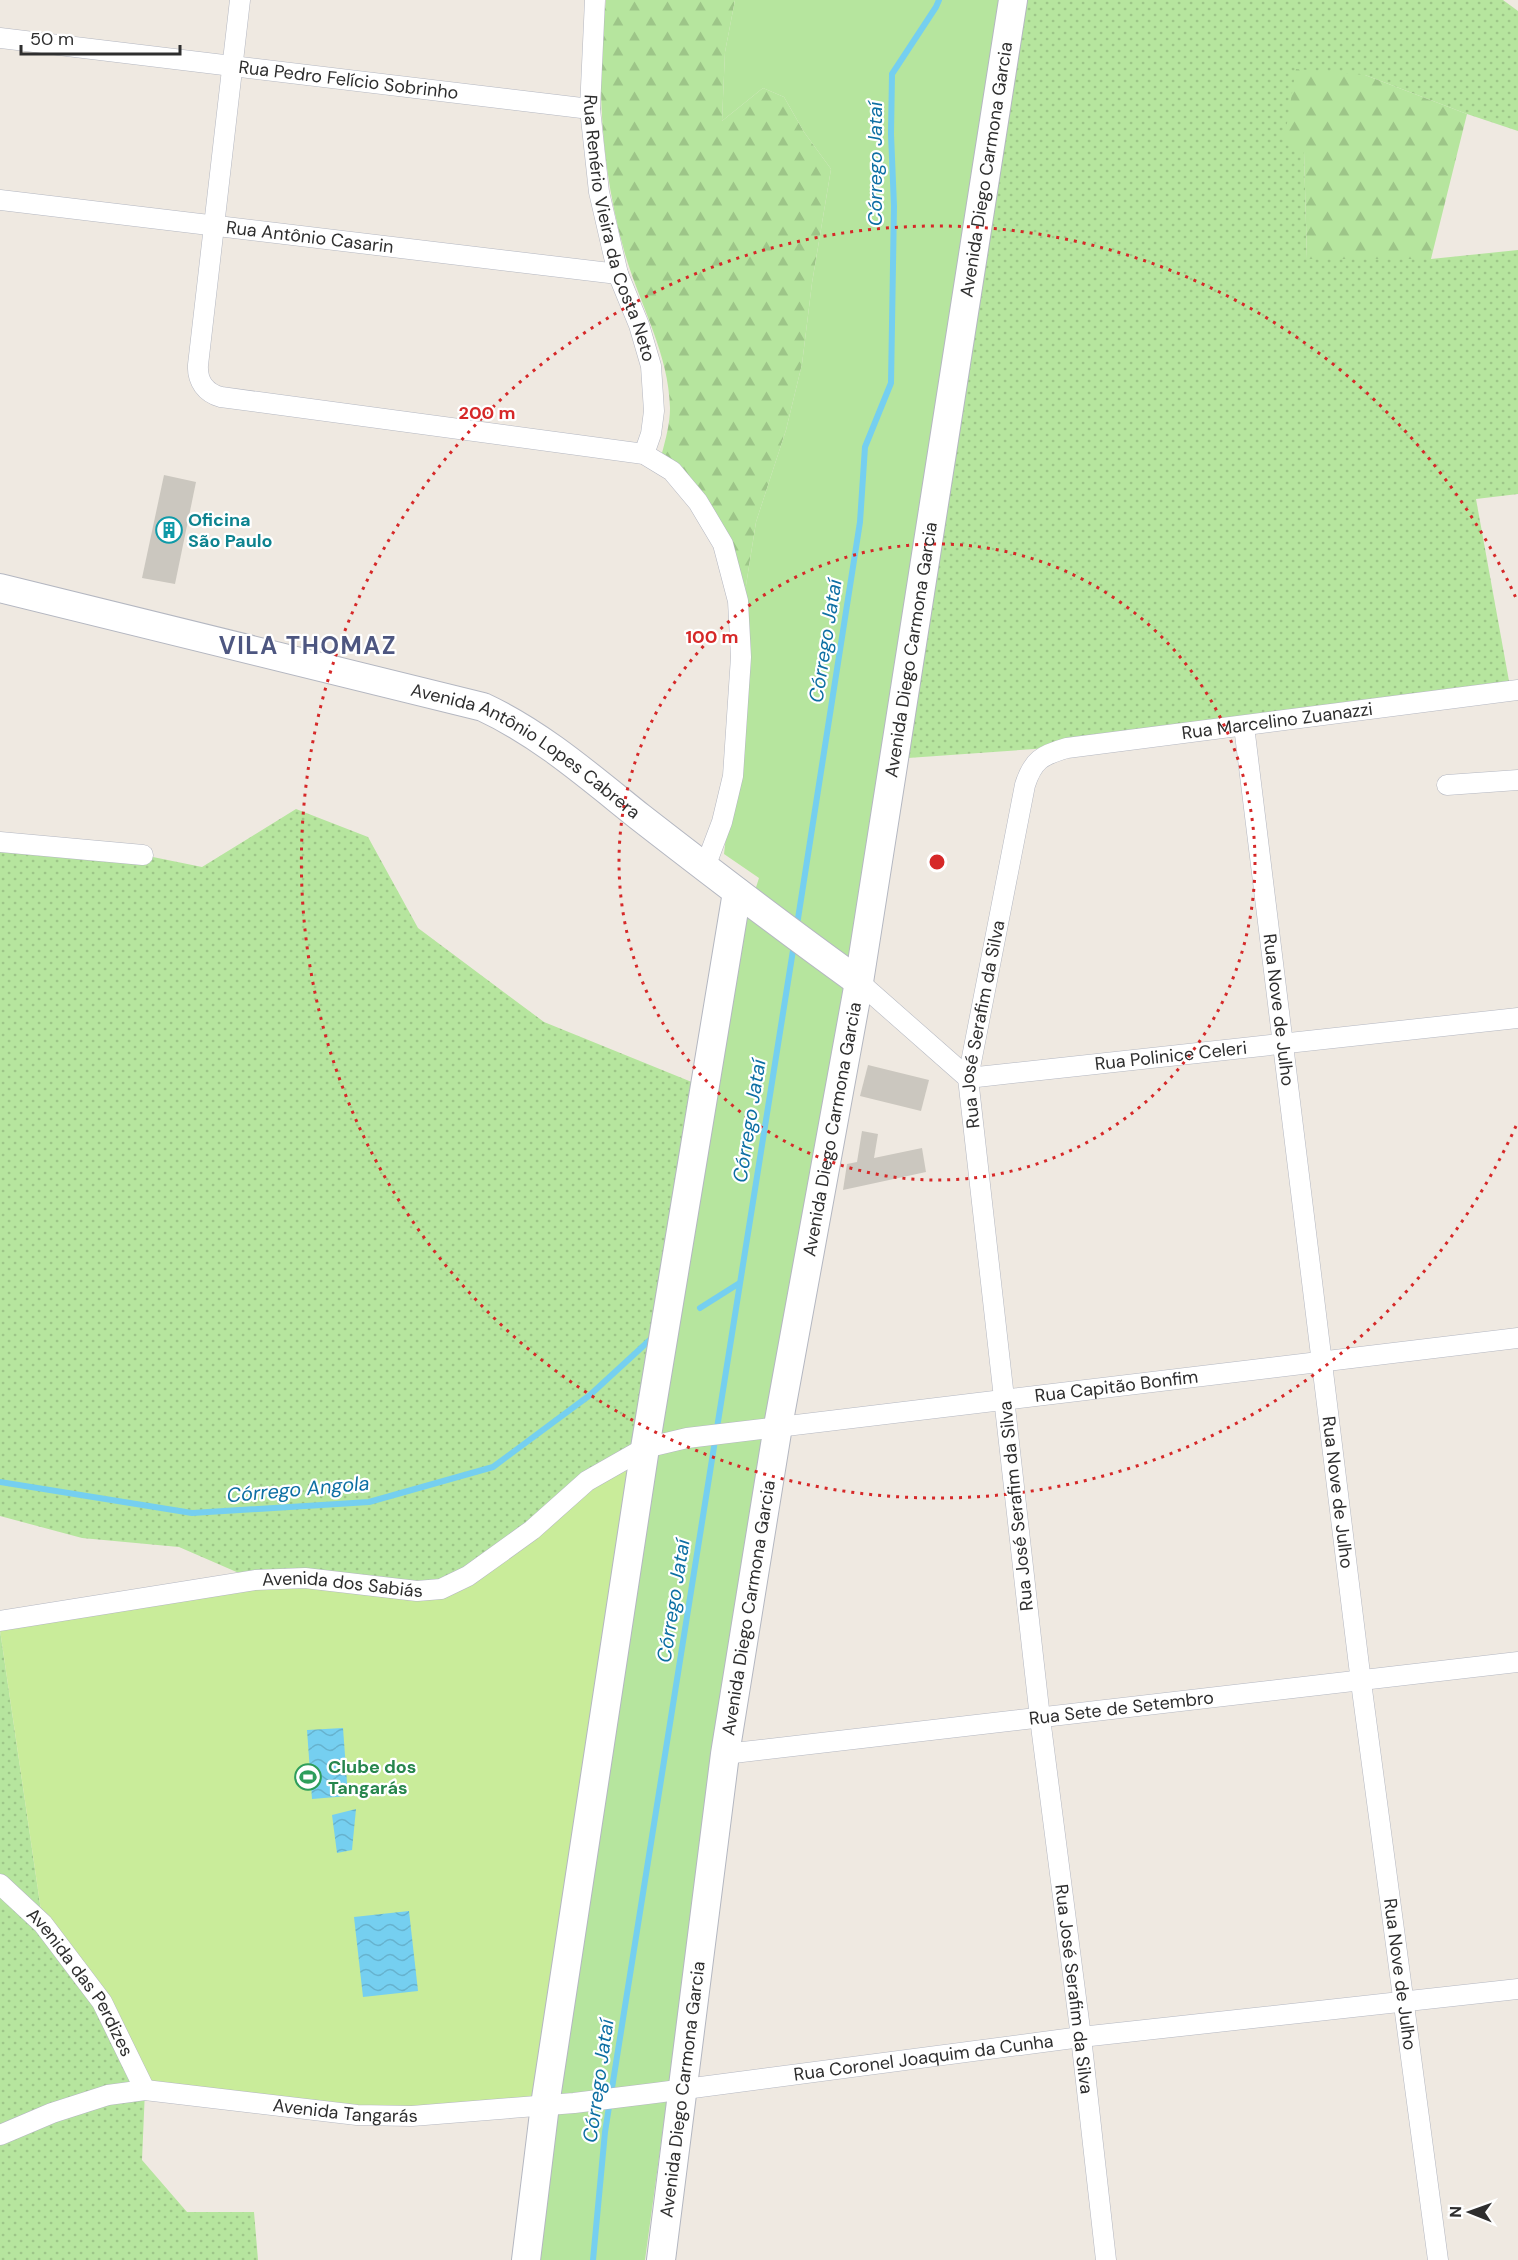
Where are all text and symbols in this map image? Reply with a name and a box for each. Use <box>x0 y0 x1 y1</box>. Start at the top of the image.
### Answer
scale bar <box>21 18 180 56</box>
text: 50 m <box>30 27 74 51</box>
street label: Avenida Diego Carmona Garcia <box>955 40 1018 299</box>
street label: Rua Pedro Felício Sobrinho <box>237 55 460 105</box>
street label: Rua Renério Vieira da Costa Neto <box>578 94 661 364</box>
water label: Córrego Jataí <box>862 100 888 226</box>
street label: Rua Antônio Casarin <box>225 215 395 259</box>
text: 200 m <box>459 401 515 425</box>
place label: Oficina São Paulo <box>188 508 273 553</box>
building icon: Oficina São Paulo <box>154 515 184 545</box>
street label: Avenida Diego Carmona Garcia <box>879 520 943 779</box>
water label: Córrego Jataí <box>802 576 848 705</box>
text: 100 m <box>685 625 739 649</box>
district label: VILA THOMAZ <box>219 630 397 661</box>
street label: Avenida Antônio Lopes Cabrera <box>408 678 645 824</box>
street label: Rua Marcelino Zuanazzi <box>1180 697 1374 745</box>
centre of rings <box>927 852 947 872</box>
street label: Rua José Serafim da Silva <box>956 918 1010 1130</box>
street label: Rua Nove de Julho <box>1258 932 1300 1087</box>
street label: Avenida Diego Carmona Garcia <box>797 1000 867 1258</box>
street label: Rua Polinice Celeri <box>1093 1036 1248 1076</box>
water label: Córrego Jataí <box>726 1056 772 1185</box>
street label: Rua Capitão Bonfim <box>1033 1365 1199 1408</box>
street label: Rua José Serafim da Silva <box>993 1400 1039 1612</box>
street label: Rua Nove de Julho <box>1317 1415 1359 1570</box>
water label: Córrego Angola <box>225 1470 371 1508</box>
street label: Avenida Diego Carmona Garcia <box>716 1479 781 1737</box>
water label: Córrego Jataí <box>650 1536 696 1665</box>
street label: Avenida dos Sabiás <box>262 1566 424 1603</box>
street label: Rua Sete de Setembro <box>1028 1685 1215 1731</box>
place label: Clube dos Tangarás <box>328 1755 416 1800</box>
sports icon: Clube dos Tangarás <box>293 1762 323 1792</box>
street label: Rua José Serafim da Silva <box>1049 1883 1099 2095</box>
street label: Rua Nove de Julho <box>1378 1897 1422 2052</box>
street label: Avenida das Perdizes <box>21 1903 139 2060</box>
street label: Avenida Diego Carmona Garcia <box>654 1960 711 2219</box>
water label: Córrego Jataí <box>576 2016 620 2144</box>
street label: Rua Coronel Joaquim da Cunha <box>792 2029 1055 2087</box>
street label: Avenida Tangarás <box>272 2093 418 2128</box>
north arrow <box>1440 2182 1500 2242</box>
text: N <box>1445 2206 1466 2218</box>

